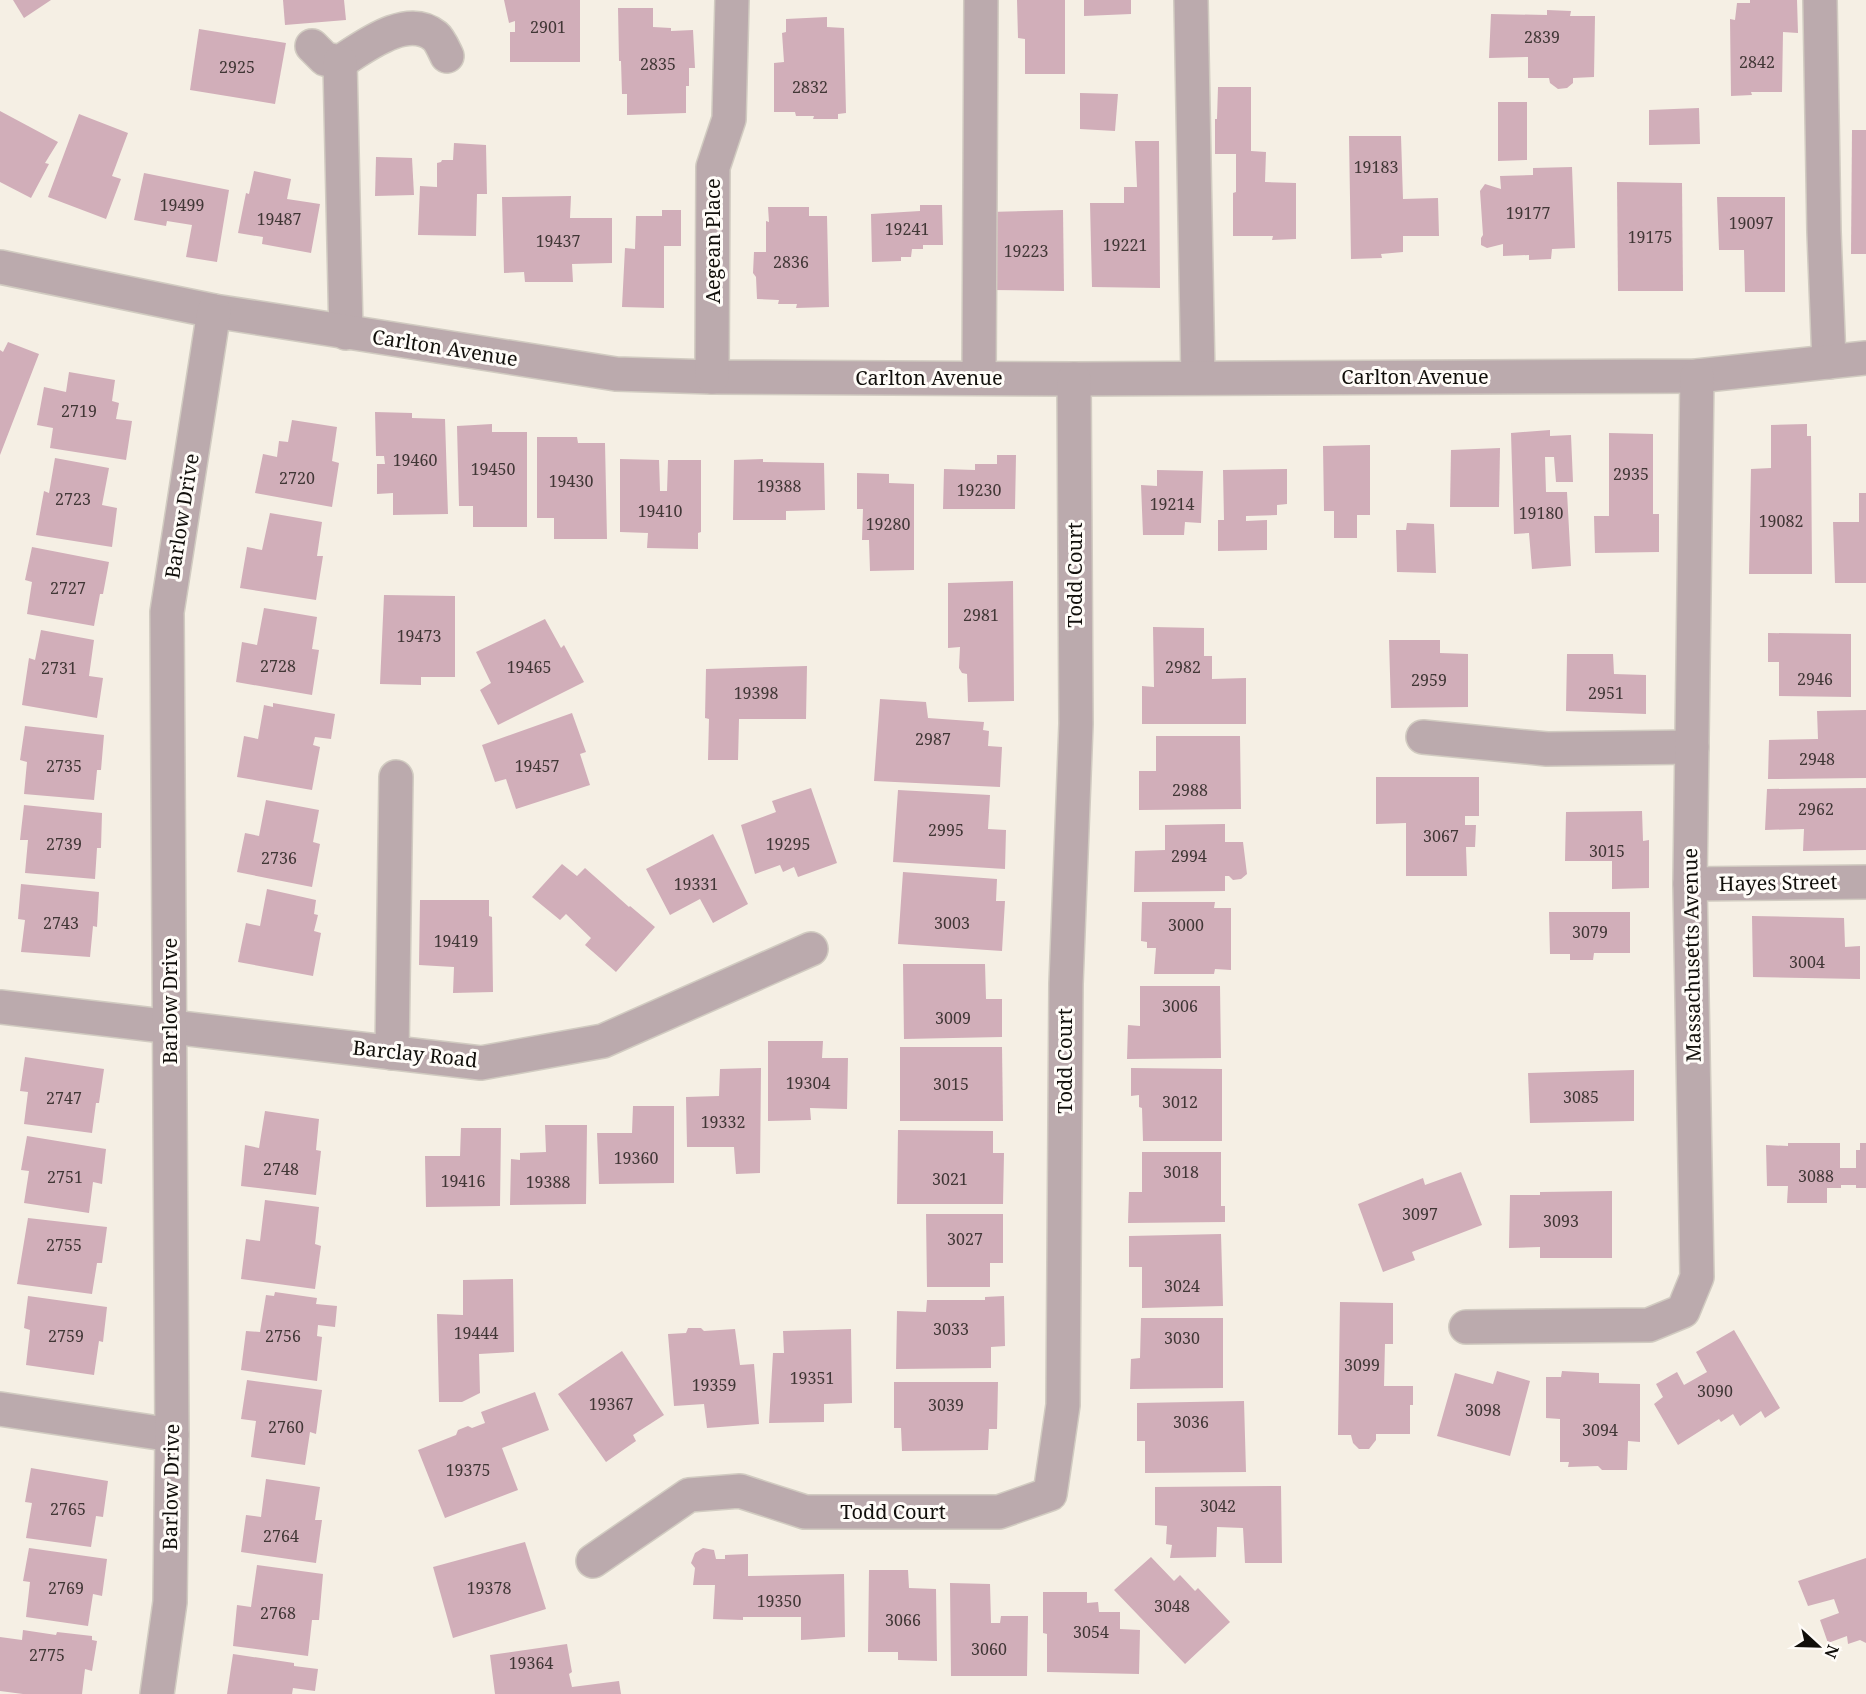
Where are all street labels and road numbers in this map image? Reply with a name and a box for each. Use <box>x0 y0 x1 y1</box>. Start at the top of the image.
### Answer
street label: Aegean Place <box>699 178 726 304</box>
street label: Carlton Avenue <box>370 323 520 372</box>
street label: Carlton Avenue <box>1341 363 1489 390</box>
street label: Carlton Avenue <box>855 364 1003 391</box>
street label: Barlow Drive <box>158 451 205 581</box>
street label: Todd Court <box>1061 522 1088 628</box>
street label: Massachusetts Avenue <box>1676 848 1707 1062</box>
street label: Hayes Street <box>1718 868 1838 897</box>
street label: Barlow Drive <box>156 938 183 1064</box>
street label: Todd Court <box>1051 1008 1078 1114</box>
street label: Barclay Road <box>351 1034 479 1073</box>
street label: Barlow Drive <box>156 1423 185 1551</box>
street label: Todd Court <box>840 1498 946 1525</box>

